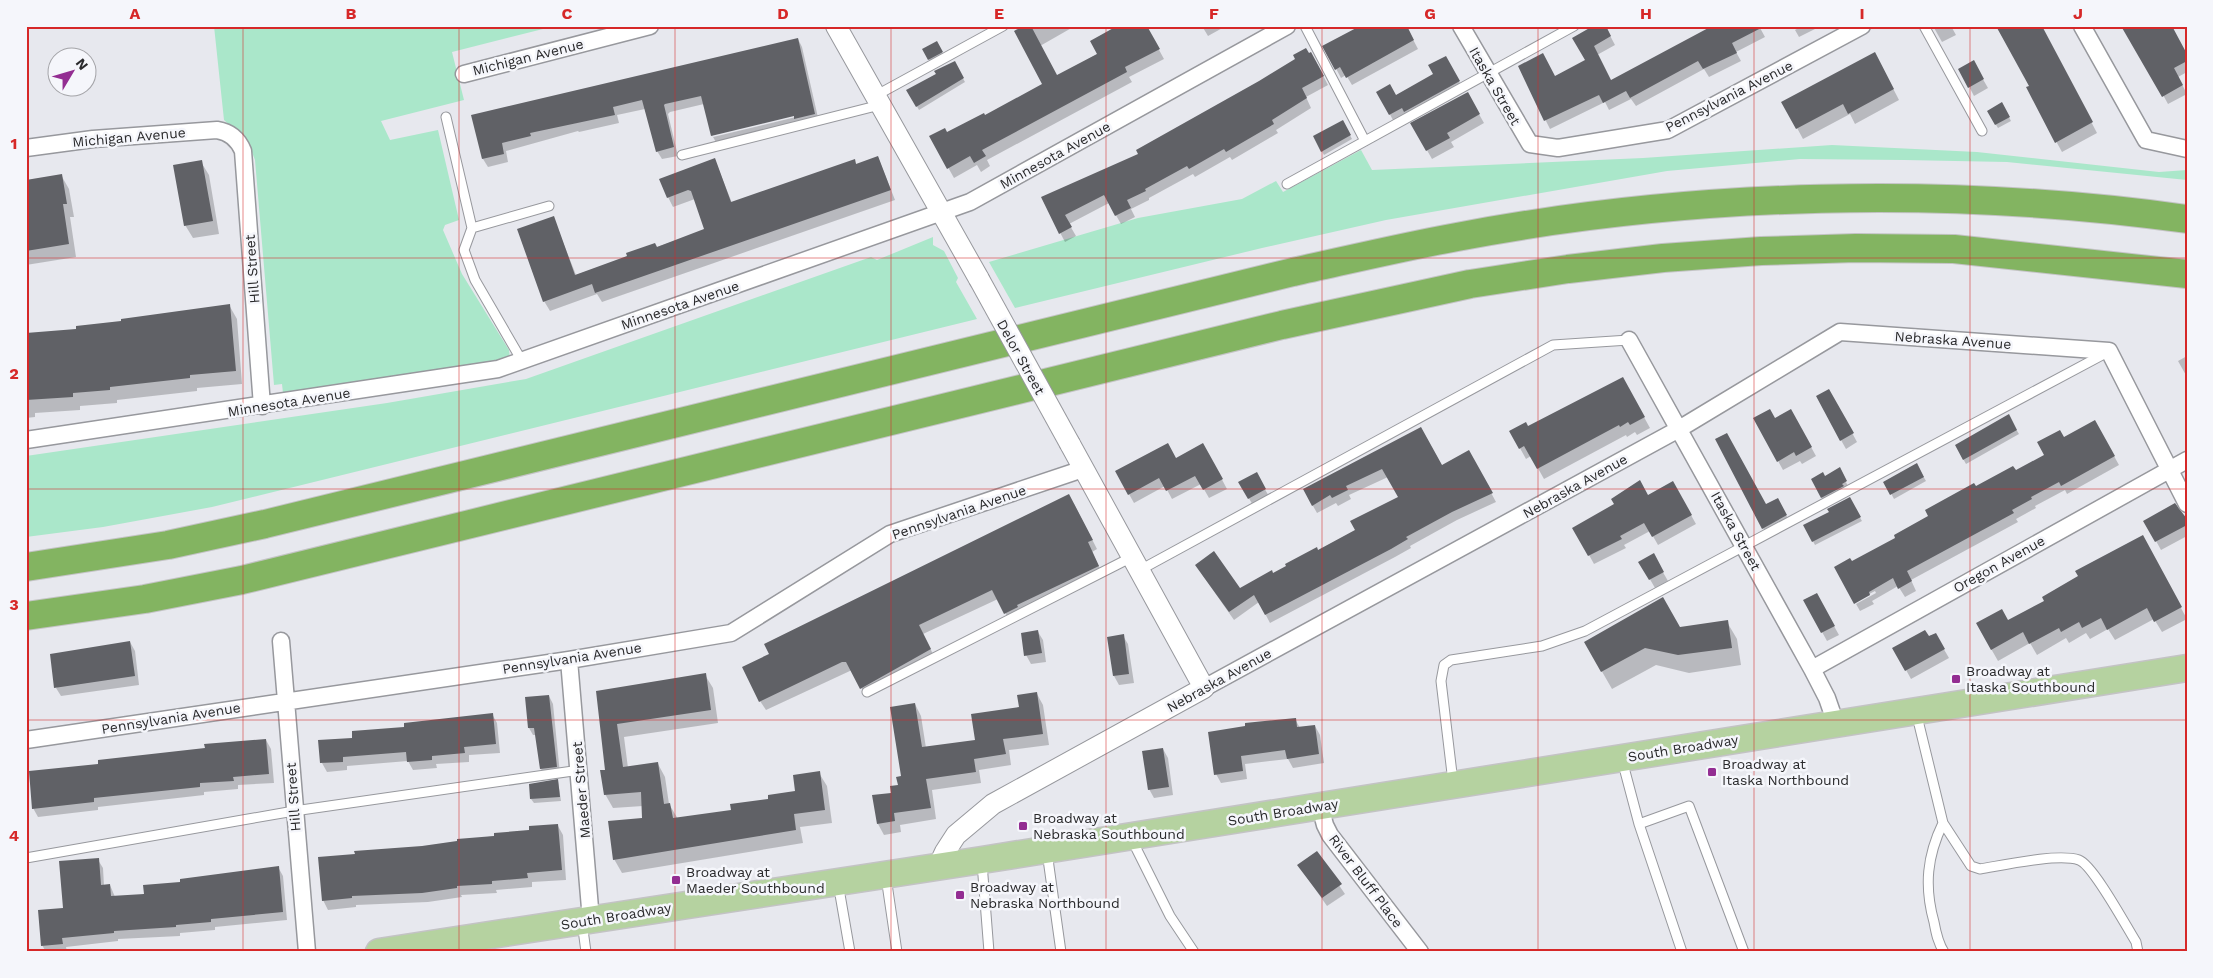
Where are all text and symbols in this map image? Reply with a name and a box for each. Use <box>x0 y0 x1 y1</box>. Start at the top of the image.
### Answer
text: A <box>130 4 141 23</box>
text: B <box>346 4 357 23</box>
text: C <box>562 4 573 23</box>
text: D <box>777 4 789 23</box>
text: E <box>994 4 1004 23</box>
text: F <box>1209 4 1219 23</box>
text: G <box>1424 4 1436 23</box>
text: H <box>1640 4 1652 23</box>
text: I <box>1859 4 1865 23</box>
text: J <box>2073 4 2083 23</box>
street label: Michigan Avenue <box>471 35 585 79</box>
street label: Itaska Street <box>1466 44 1524 128</box>
north arrow <box>48 48 98 98</box>
text: N <box>73 55 92 73</box>
street label: Pennsylvania Avenue <box>1663 57 1795 135</box>
street label: Minnesota Avenue <box>997 118 1113 192</box>
street label: Michigan Avenue <box>72 124 186 150</box>
text: 1 <box>11 134 17 153</box>
street label: Hill Street <box>242 234 262 304</box>
street label: Minnesota Avenue <box>619 277 741 333</box>
street label: Delor Street <box>994 317 1048 397</box>
street label: Nebraska Avenue <box>1894 328 2012 352</box>
text: 2 <box>9 364 19 383</box>
street label: Minnesota Avenue <box>227 384 351 420</box>
street label: Nebraska Avenue <box>1520 451 1630 521</box>
street label: Pennsylvania Avenue <box>890 482 1028 542</box>
street label: Itaska Street <box>1708 489 1764 573</box>
street label: Oregon Avenue <box>1950 532 2048 596</box>
text: 3 <box>9 595 19 614</box>
street label: Pennsylvania Avenue <box>501 639 643 677</box>
street label: Nebraska Avenue <box>1164 645 1274 715</box>
place label: Broadway at Itaska Southbound <box>1966 663 2095 695</box>
marker: Broadway at Itaska Southbound <box>1950 673 1962 685</box>
street label: Pennsylvania Avenue <box>100 699 242 737</box>
street label: South Broadway <box>1627 731 1740 765</box>
street label: Maeder Street <box>569 741 593 839</box>
place label: Broadway at Itaska Northbound <box>1722 756 1849 788</box>
street label: Hill Street <box>283 762 303 832</box>
marker: Broadway at Itaska Northbound <box>1706 766 1718 778</box>
street label: South Broadway <box>1227 795 1340 829</box>
place label: Broadway at Nebraska Southbound <box>1033 810 1185 842</box>
marker: Broadway at Nebraska Southbound <box>1017 820 1029 832</box>
text: 4 <box>9 826 19 845</box>
street label: River Bluff Place <box>1326 831 1406 931</box>
place label: Broadway at Maeder Southbound <box>686 864 825 896</box>
marker: Broadway at Maeder Southbound <box>670 874 682 886</box>
place label: Broadway at Nebraska Northbound <box>970 879 1120 911</box>
marker: Broadway at Nebraska Northbound <box>954 889 966 901</box>
street label: South Broadway <box>560 899 673 933</box>

